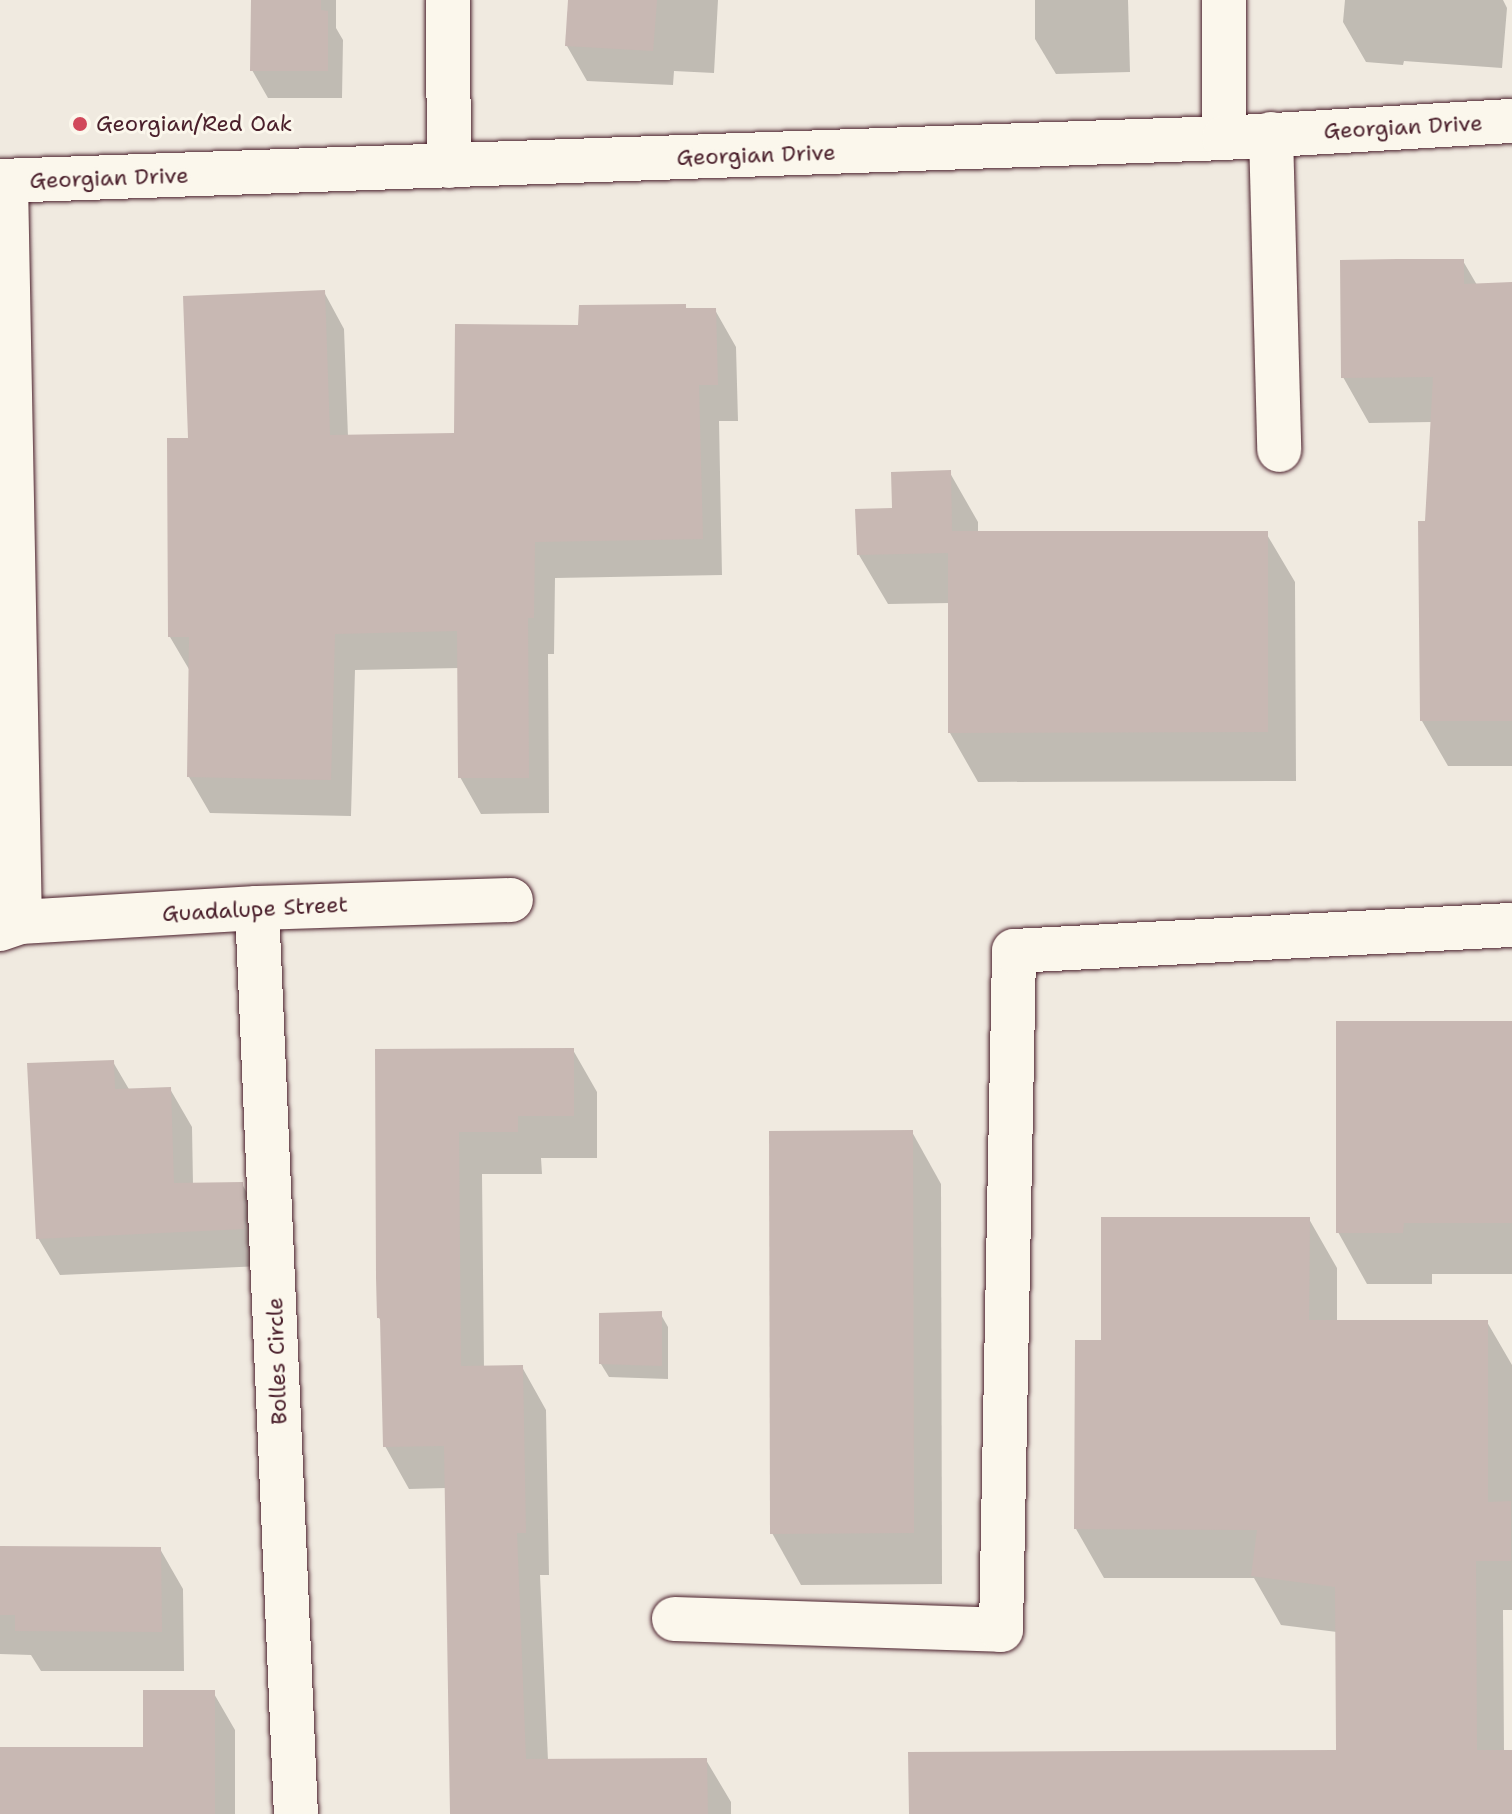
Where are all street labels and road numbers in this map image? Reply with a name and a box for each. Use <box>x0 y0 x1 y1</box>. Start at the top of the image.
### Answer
street label: Georgian Drive <box>1323 110 1483 144</box>
street label: Georgian Drive <box>676 139 836 171</box>
street label: Georgian Drive <box>29 162 189 194</box>
street label: Guadalupe Street <box>161 891 349 927</box>
street label: Bolles Circle <box>262 1297 292 1425</box>

